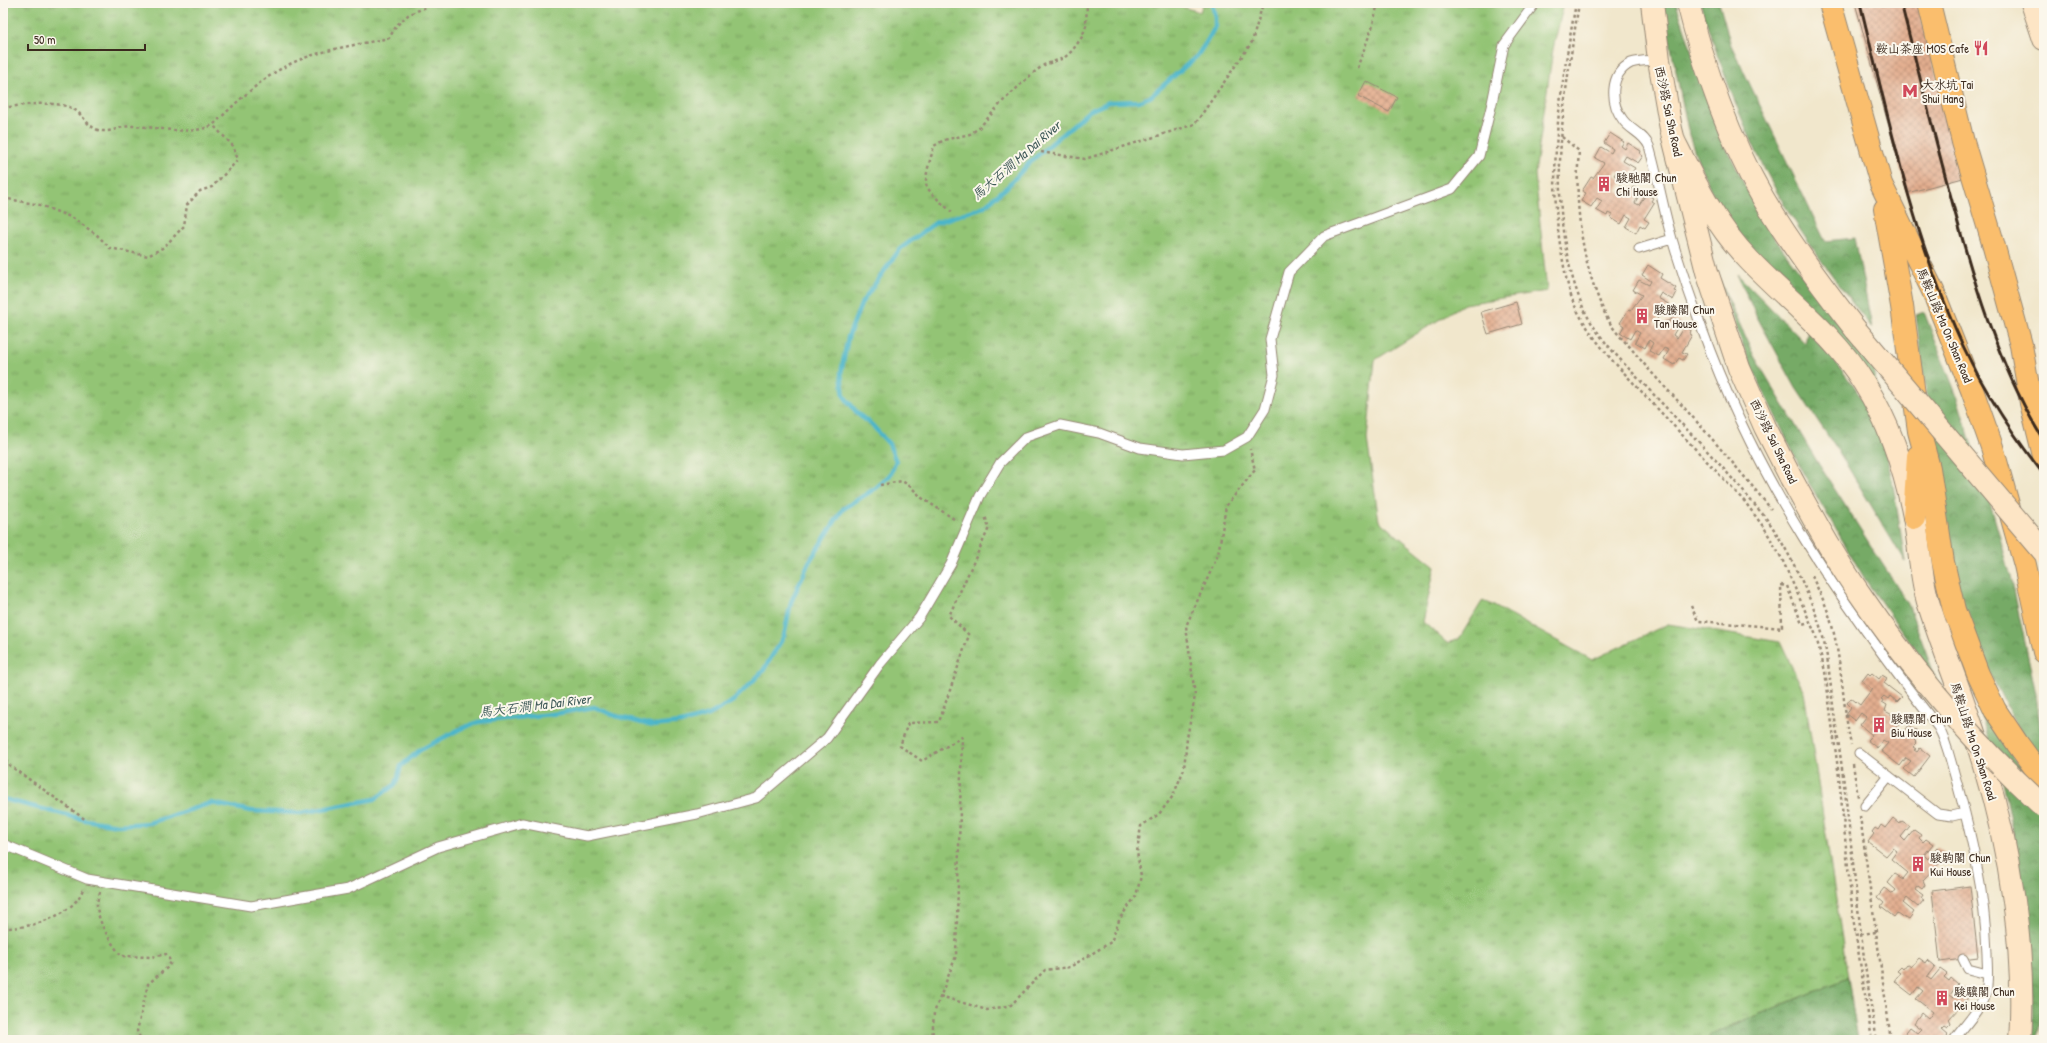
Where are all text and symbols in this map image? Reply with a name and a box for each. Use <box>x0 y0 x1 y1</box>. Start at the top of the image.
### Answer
scale bar <box>28 26 145 52</box>
text: 50 m <box>34 31 55 48</box>
restaurant icon: 鞍山茶座 MOS Cafe <box>1972 39 1990 57</box>
place label: 鞍山茶座 MOS Cafe <box>1876 40 1969 57</box>
street label: 西沙路 Sai Sha Road <box>1651 64 1687 158</box>
place label: 大水坑 Tai Shui Hang <box>1922 76 1974 107</box>
metro station icon: 大水坑 Tai Shui Hang <box>1901 82 1919 100</box>
water label: 馬大石澗 Ma Dai River <box>968 115 1066 204</box>
place label: 駿馳閣 Chun Chi House <box>1616 169 1677 200</box>
building icon: 駿馳閣 Chun Chi House <box>1595 175 1613 193</box>
street label: 馬鞍山路 Ma On Shan Road <box>1913 265 1977 385</box>
place label: 駿騰閣 Chun Tan House <box>1654 301 1715 332</box>
building icon: 駿騰閣 Chun Tan House <box>1633 307 1651 325</box>
street label: 西沙路 Sai Sha Road <box>1746 396 1802 486</box>
street label: 馬鞍山路 Ma On Shan Road <box>1947 680 2001 803</box>
water label: 馬大石澗 Ma Dai River <box>478 689 594 721</box>
place label: 駿驃閣 Chun Biu House <box>1891 710 1952 741</box>
building icon: 駿驃閣 Chun Biu House <box>1870 716 1888 734</box>
place label: 駿駒閣 Chun Kui House <box>1930 849 1991 880</box>
building icon: 駿駒閣 Chun Kui House <box>1909 855 1927 873</box>
place label: 駿驥閣 Chun Kei House <box>1954 983 2015 1014</box>
building icon: 駿驥閣 Chun Kei House <box>1933 989 1951 1007</box>

